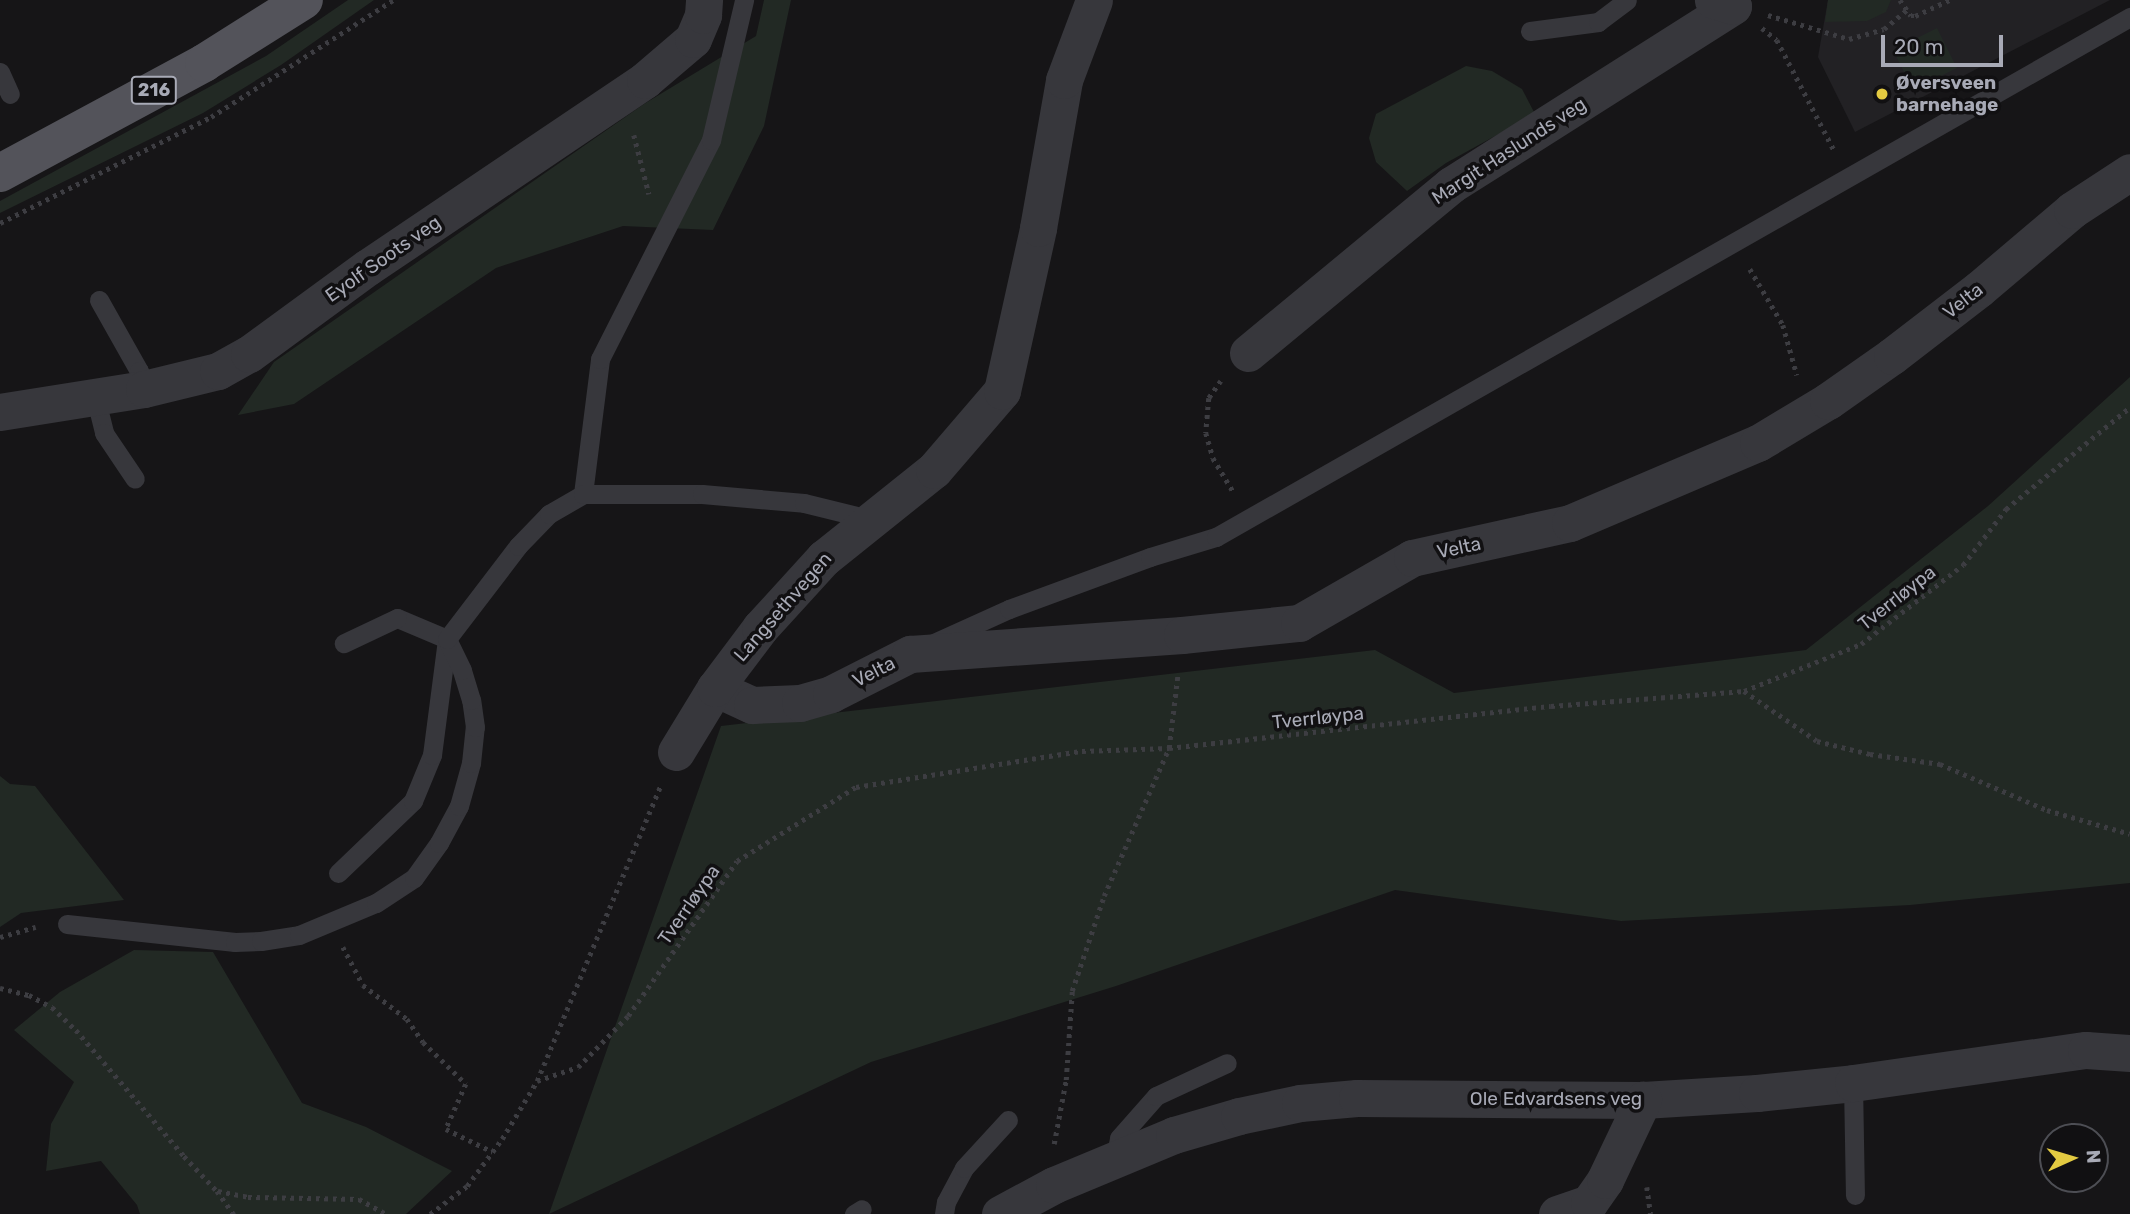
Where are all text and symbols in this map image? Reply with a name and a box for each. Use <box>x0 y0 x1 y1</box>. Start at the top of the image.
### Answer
scale bar <box>1885 21 2008 65</box>
text: 20 m <box>1894 34 1943 59</box>
place label: Øversveen barnehage <box>1896 72 1998 116</box>
road number: 216 <box>130 76 178 104</box>
marker: Øversveen barnehage <box>1874 86 1890 102</box>
street label: Margit Haslunds veg <box>1427 92 1591 210</box>
street label: Eyolf Soots veg <box>321 211 445 307</box>
street label: Velta <box>1938 278 1988 324</box>
street label: Velta <box>1435 532 1483 564</box>
street label: Langsethvegen <box>729 548 837 666</box>
street label: Tverrløypa <box>1854 561 1940 635</box>
street label: Velta <box>849 652 899 692</box>
street label: Tverrløypa <box>1271 702 1365 734</box>
street label: Tverrløypa <box>653 861 725 949</box>
street label: Ole Edvardsens veg <box>1470 1088 1642 1110</box>
north arrow <box>2039 1123 2109 1193</box>
text: N <box>2082 1149 2105 1164</box>

